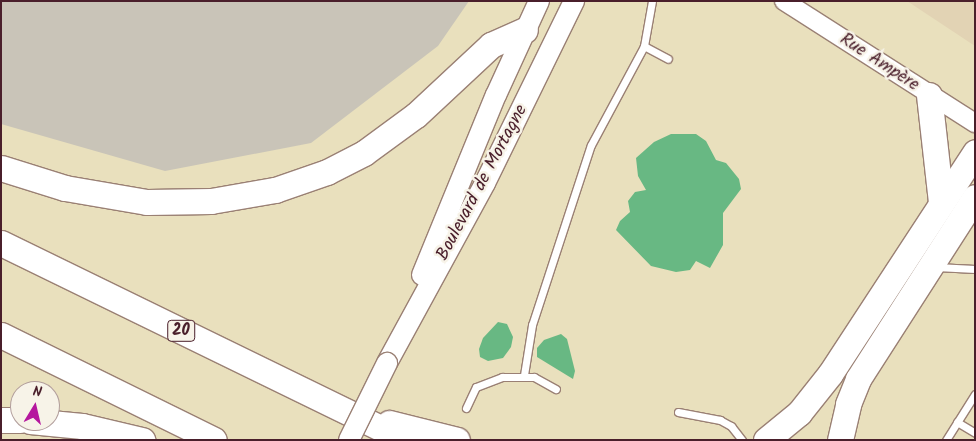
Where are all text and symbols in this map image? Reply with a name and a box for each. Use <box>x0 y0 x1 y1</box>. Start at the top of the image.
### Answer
street label: Rue Ampère <box>835 29 923 97</box>
street label: Boulevard de Mortagne <box>433 101 533 265</box>
road number: 20 <box>166 318 196 344</box>
north arrow <box>10 381 60 431</box>
text: N <box>31 381 43 404</box>

